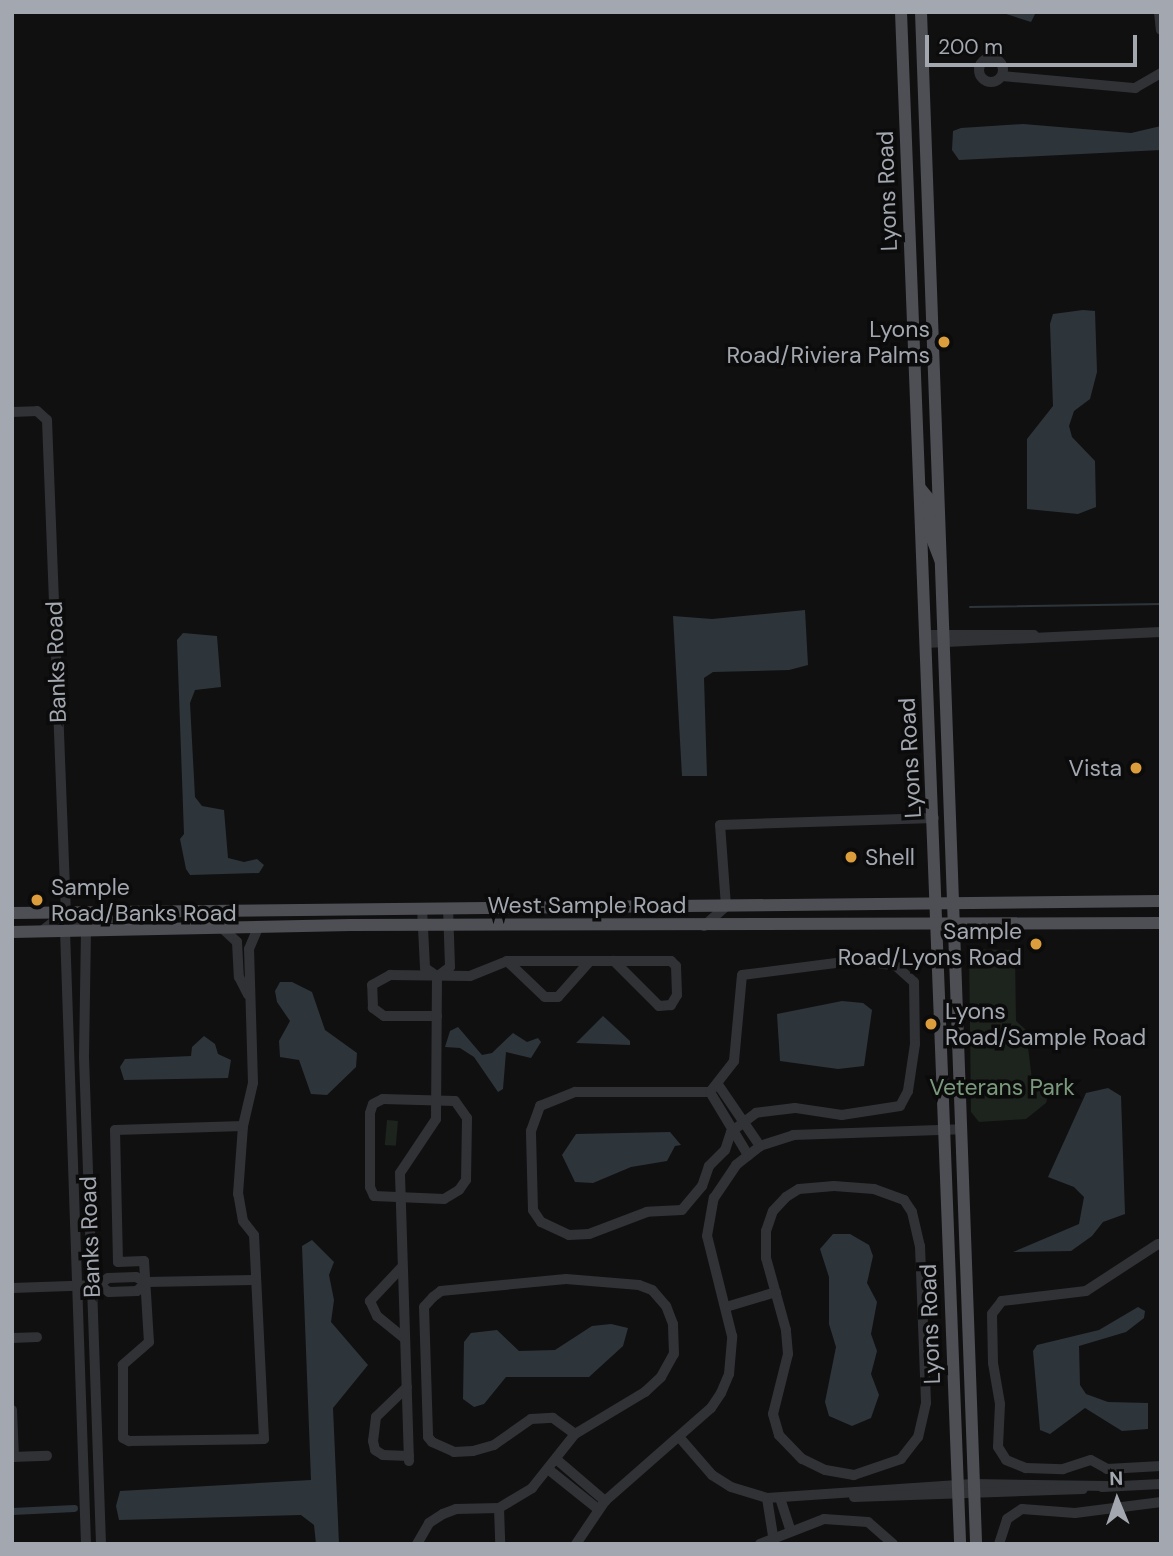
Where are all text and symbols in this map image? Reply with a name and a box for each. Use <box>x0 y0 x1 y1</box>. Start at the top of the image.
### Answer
scale bar <box>928 21 1140 65</box>
text: 200 m <box>938 33 1003 61</box>
street label: Lyons Road <box>871 130 903 252</box>
place label: Lyons Road/Riviera Palms <box>727 315 930 369</box>
marker: Lyons Road/Riviera Palms <box>936 334 952 350</box>
street label: Banks Road <box>40 601 72 723</box>
street label: Lyons Road <box>893 697 927 819</box>
place label: Vista <box>1069 754 1122 782</box>
marker: Vista <box>1128 760 1144 776</box>
place label: Shell <box>865 843 915 871</box>
marker: Shell <box>843 849 859 865</box>
place label: Sample Road/Banks Road <box>51 873 237 927</box>
street label: West Sample Road <box>488 891 686 919</box>
marker: Sample Road/Banks Road <box>29 892 45 908</box>
place label: Sample Road/Lyons Road <box>838 917 1022 971</box>
marker: Sample Road/Lyons Road <box>1028 936 1044 952</box>
place label: Lyons Road/Sample Road <box>945 997 1146 1051</box>
marker: Lyons Road/Sample Road <box>923 1016 939 1032</box>
park label: Veterans Park <box>929 1073 1075 1101</box>
street label: Banks Road <box>74 1176 106 1298</box>
street label: Lyons Road <box>914 1263 946 1385</box>
north arrow <box>1082 1465 1152 1535</box>
text: N <box>1109 1466 1124 1491</box>

